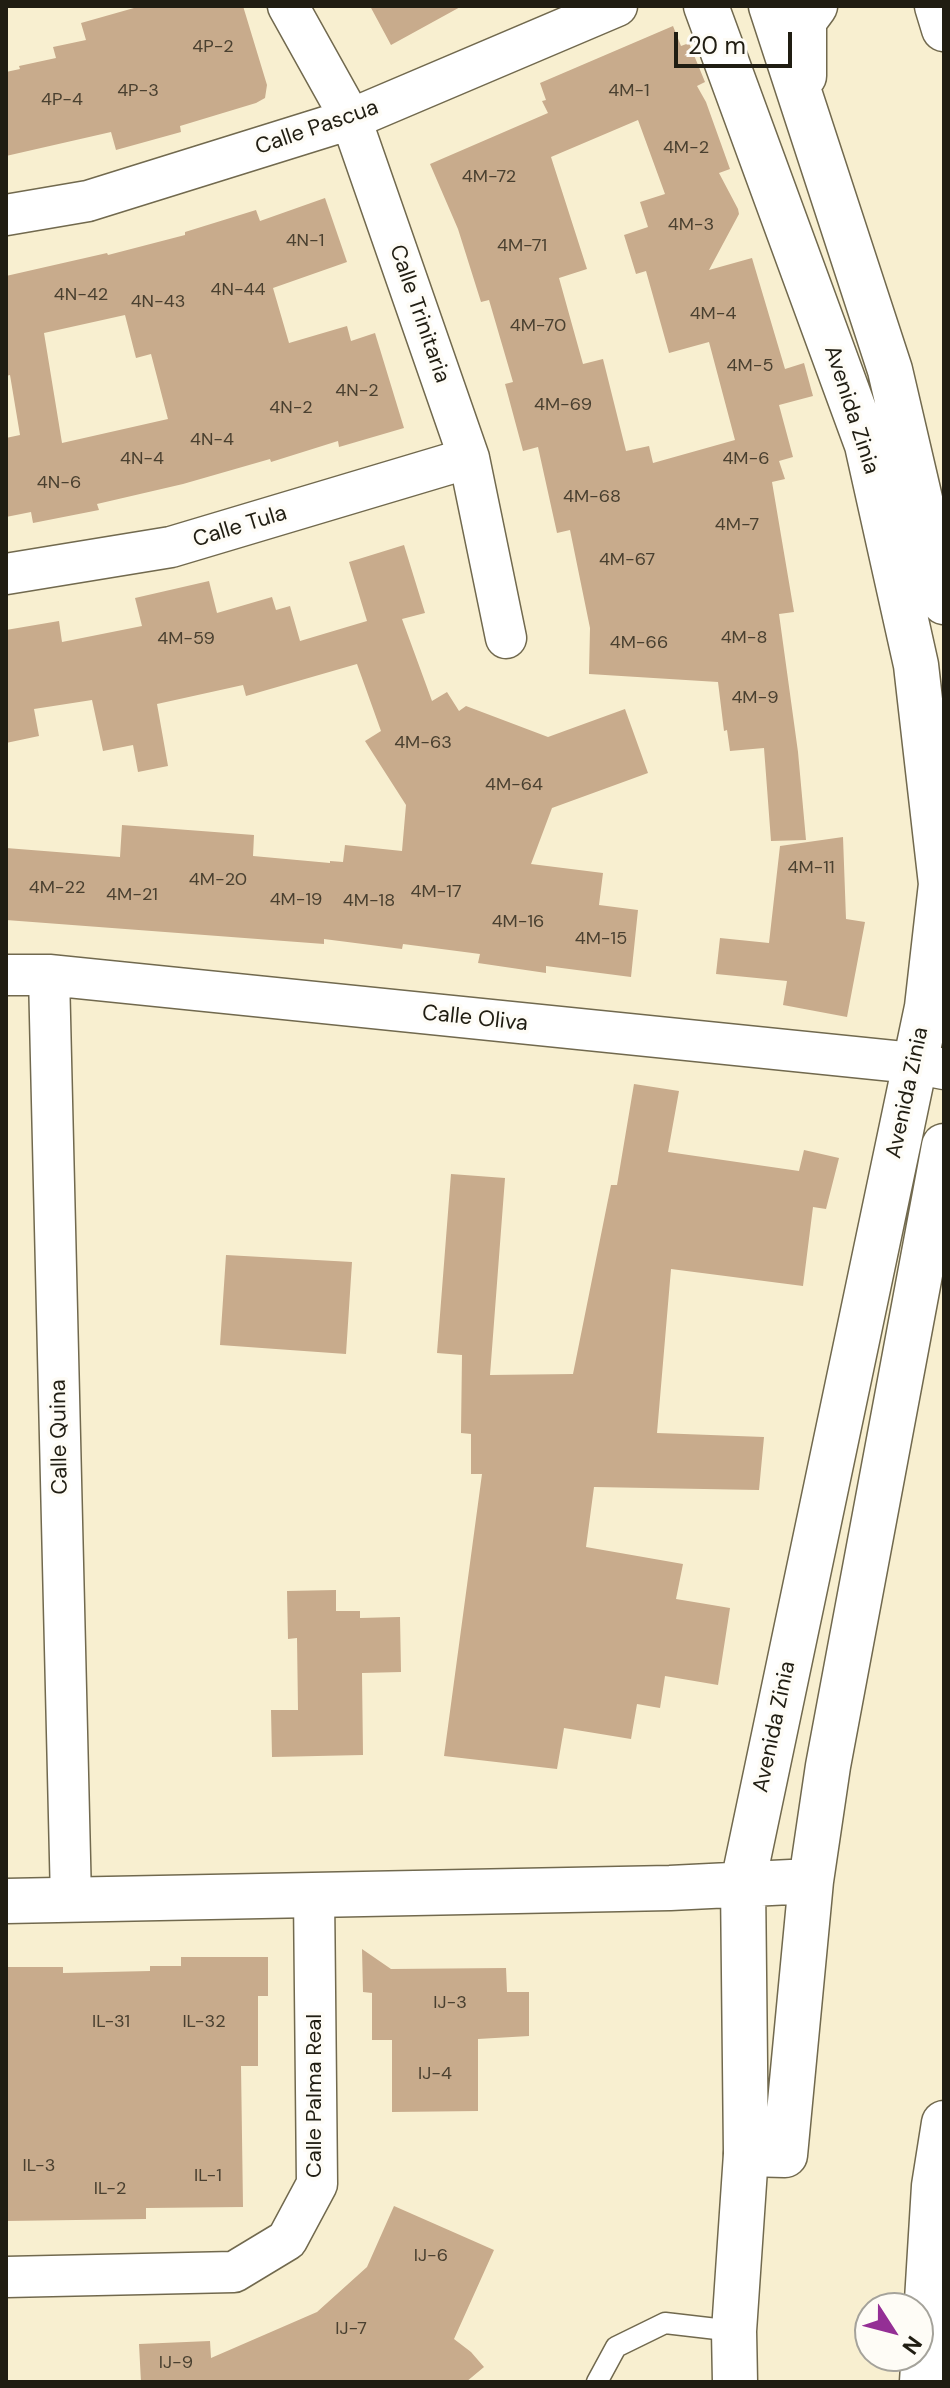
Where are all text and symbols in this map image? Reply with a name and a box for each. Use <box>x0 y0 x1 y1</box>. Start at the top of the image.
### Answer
scale bar <box>678 16 796 66</box>
text: 20 m <box>688 30 746 61</box>
house number: 4P-2 <box>192 36 234 58</box>
house number: 4P-3 <box>117 80 159 102</box>
house number: 4M-1 <box>608 80 650 102</box>
house number: 4P-4 <box>41 89 83 111</box>
street label: Calle Pascua <box>252 95 382 161</box>
house number: 4M-2 <box>663 137 709 159</box>
house number: 4M-72 <box>462 166 516 188</box>
house number: 4M-3 <box>668 214 714 236</box>
house number: 4N-1 <box>286 230 324 252</box>
house number: 4M-71 <box>497 235 547 257</box>
street label: Calle Trinitaria <box>383 241 455 387</box>
house number: 4N-44 <box>211 279 265 301</box>
house number: 4N-42 <box>54 284 108 306</box>
house number: 4N-43 <box>131 291 185 313</box>
house number: 4M-4 <box>690 303 736 325</box>
house number: 4M-70 <box>510 315 566 337</box>
street label: Avenida Zinia <box>818 342 884 478</box>
house number: 4M-5 <box>727 355 773 377</box>
house number: 4N-2 <box>335 380 379 402</box>
house number: 4M-69 <box>534 394 592 416</box>
house number: 4N-2 <box>269 397 313 419</box>
house number: 4N-4 <box>190 429 234 451</box>
house number: 4N-4 <box>120 448 164 470</box>
house number: 4M-6 <box>722 448 770 470</box>
house number: 4N-6 <box>37 472 81 494</box>
house number: 4M-68 <box>563 486 621 508</box>
street label: Calle Tula <box>190 500 290 554</box>
house number: 4M-7 <box>715 514 759 536</box>
house number: 4M-67 <box>599 549 655 571</box>
house number: 4M-8 <box>721 627 767 649</box>
house number: 4M-59 <box>157 628 215 650</box>
house number: 4M-66 <box>610 632 668 654</box>
house number: 4M-9 <box>731 687 779 709</box>
house number: 4M-63 <box>394 732 452 754</box>
house number: 4M-64 <box>485 774 543 796</box>
house number: 4M-11 <box>787 857 835 879</box>
house number: 4M-20 <box>189 869 247 891</box>
house number: 4M-22 <box>29 877 85 899</box>
house number: 4M-17 <box>410 881 462 903</box>
house number: 4M-21 <box>106 884 158 906</box>
house number: 4M-19 <box>270 889 322 911</box>
house number: 4M-18 <box>343 890 395 912</box>
house number: 4M-16 <box>492 911 544 933</box>
house number: 4M-15 <box>575 928 627 950</box>
street label: Calle Oliva <box>421 1000 529 1038</box>
street label: Avenida Zinia <box>881 1025 935 1161</box>
street label: Calle Quina <box>46 1379 74 1495</box>
street label: Avenida Zinia <box>748 1659 802 1795</box>
house number: IJ-3 <box>433 1992 467 2014</box>
house number: IL-31 <box>92 2011 130 2033</box>
house number: IL-32 <box>182 2011 226 2033</box>
street label: Calle Palma Real <box>302 2014 328 2178</box>
house number: IJ-4 <box>418 2063 452 2085</box>
house number: IL-3 <box>23 2155 55 2177</box>
house number: IL-1 <box>194 2165 222 2187</box>
house number: IL-2 <box>94 2178 126 2200</box>
house number: IJ-6 <box>414 2245 448 2267</box>
north arrow <box>854 2292 934 2372</box>
house number: IJ-7 <box>335 2318 367 2340</box>
text: N <box>896 2330 929 2360</box>
house number: IJ-9 <box>159 2352 193 2374</box>

